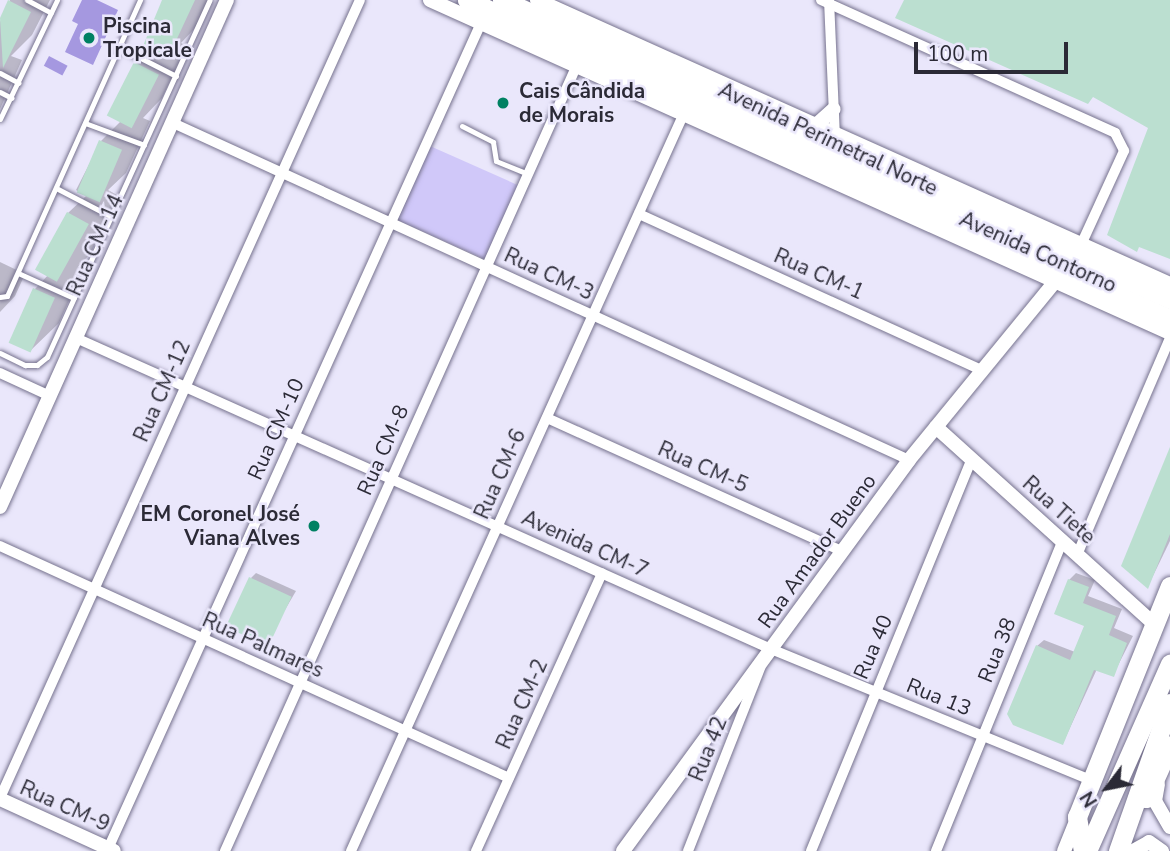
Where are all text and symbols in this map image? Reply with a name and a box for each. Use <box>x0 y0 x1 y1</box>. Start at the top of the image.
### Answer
place label: Piscina Tropicale <box>103 13 192 63</box>
scale bar <box>918 28 1072 72</box>
marker: Piscina Tropicale <box>81 30 97 46</box>
text: 100 m <box>927 40 988 68</box>
street label: Avenida Perimetral Norte <box>714 77 942 201</box>
place label: Cais Cândida de Morais <box>519 78 645 128</box>
marker: Cais Cândida de Morais <box>493 93 513 113</box>
street label: Rua CM-14 <box>61 190 129 300</box>
street label: Avenida Contorno <box>956 206 1120 298</box>
street label: Rua CM-3 <box>500 242 598 306</box>
street label: Rua CM-1 <box>770 243 868 305</box>
street label: Rua CM-12 <box>128 336 196 446</box>
street label: Rua CM-10 <box>242 374 310 484</box>
street label: Rua CM-8 <box>352 401 414 499</box>
street label: Rua CM-6 <box>469 425 531 523</box>
street label: Rua CM-5 <box>654 436 752 498</box>
street label: Rua Amador Bueno <box>753 469 881 633</box>
street label: Rua Tiete <box>1017 471 1101 549</box>
place label: EM Coronel José Viana Alves <box>141 501 300 551</box>
street label: Avenida CM-7 <box>518 505 652 583</box>
marker: EM Coronel José Viana Alves <box>306 518 322 534</box>
street label: Rua Palmares <box>198 607 328 683</box>
street label: Rua 40 <box>848 611 898 683</box>
street label: Rua 38 <box>973 614 1021 686</box>
street label: Rua CM-2 <box>491 655 553 753</box>
street label: Rua 13 <box>903 673 975 721</box>
street label: Rua 42 <box>684 713 732 785</box>
north arrow <box>1072 753 1142 823</box>
street label: Rua CM-9 <box>16 775 114 837</box>
text: N <box>1074 786 1104 812</box>

